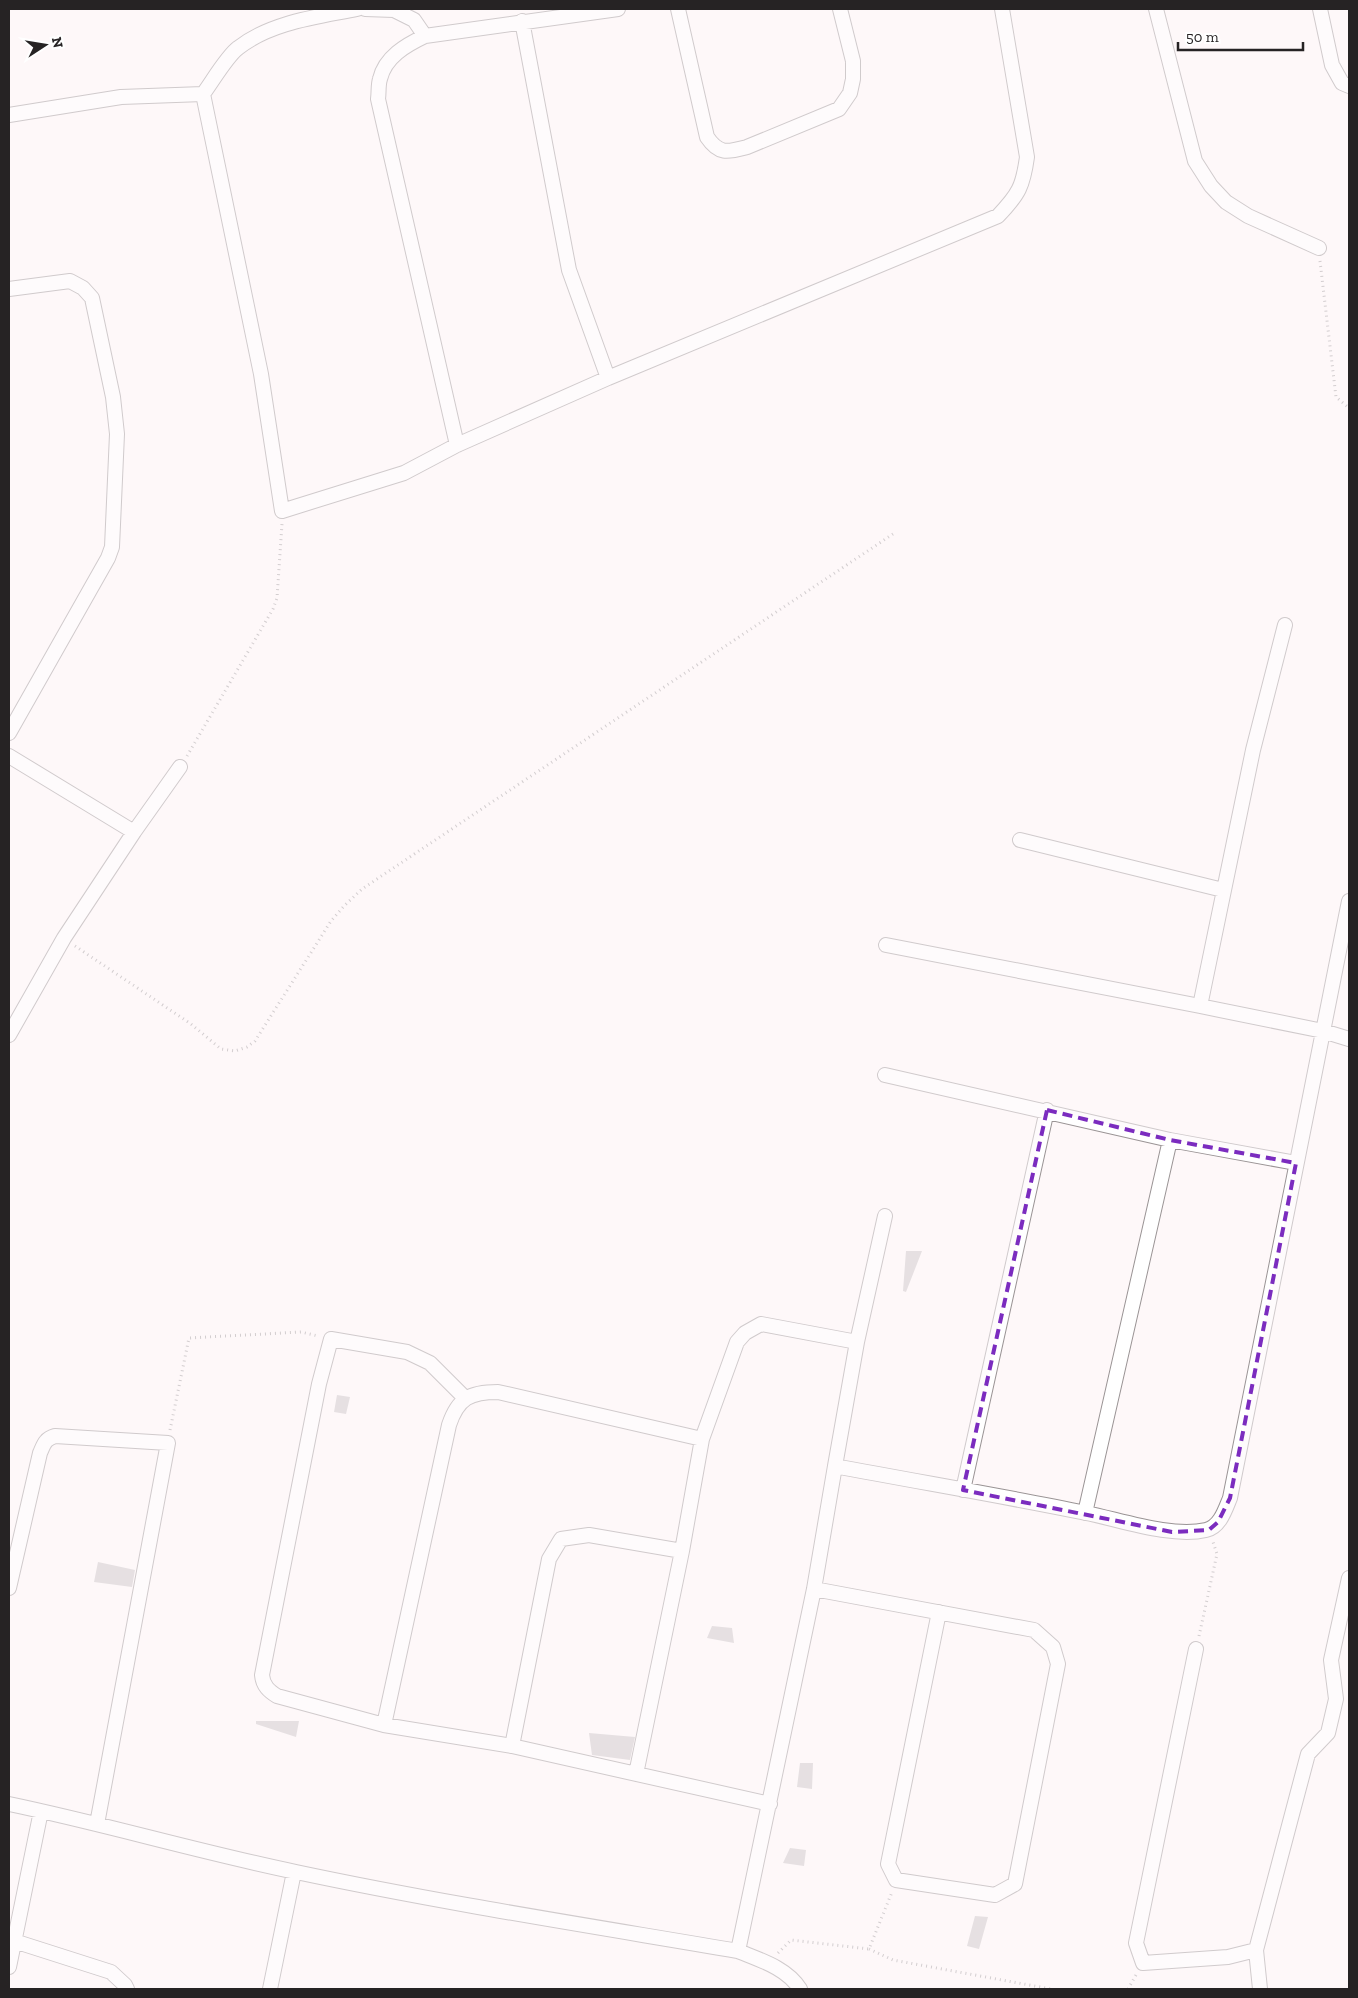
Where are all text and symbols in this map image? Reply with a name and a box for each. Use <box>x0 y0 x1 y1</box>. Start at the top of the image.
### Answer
north arrow <box>20 20 70 70</box>
scale bar <box>1178 20 1303 52</box>
text: 50 m <box>1186 28 1219 46</box>
text: N <box>48 35 67 50</box>

